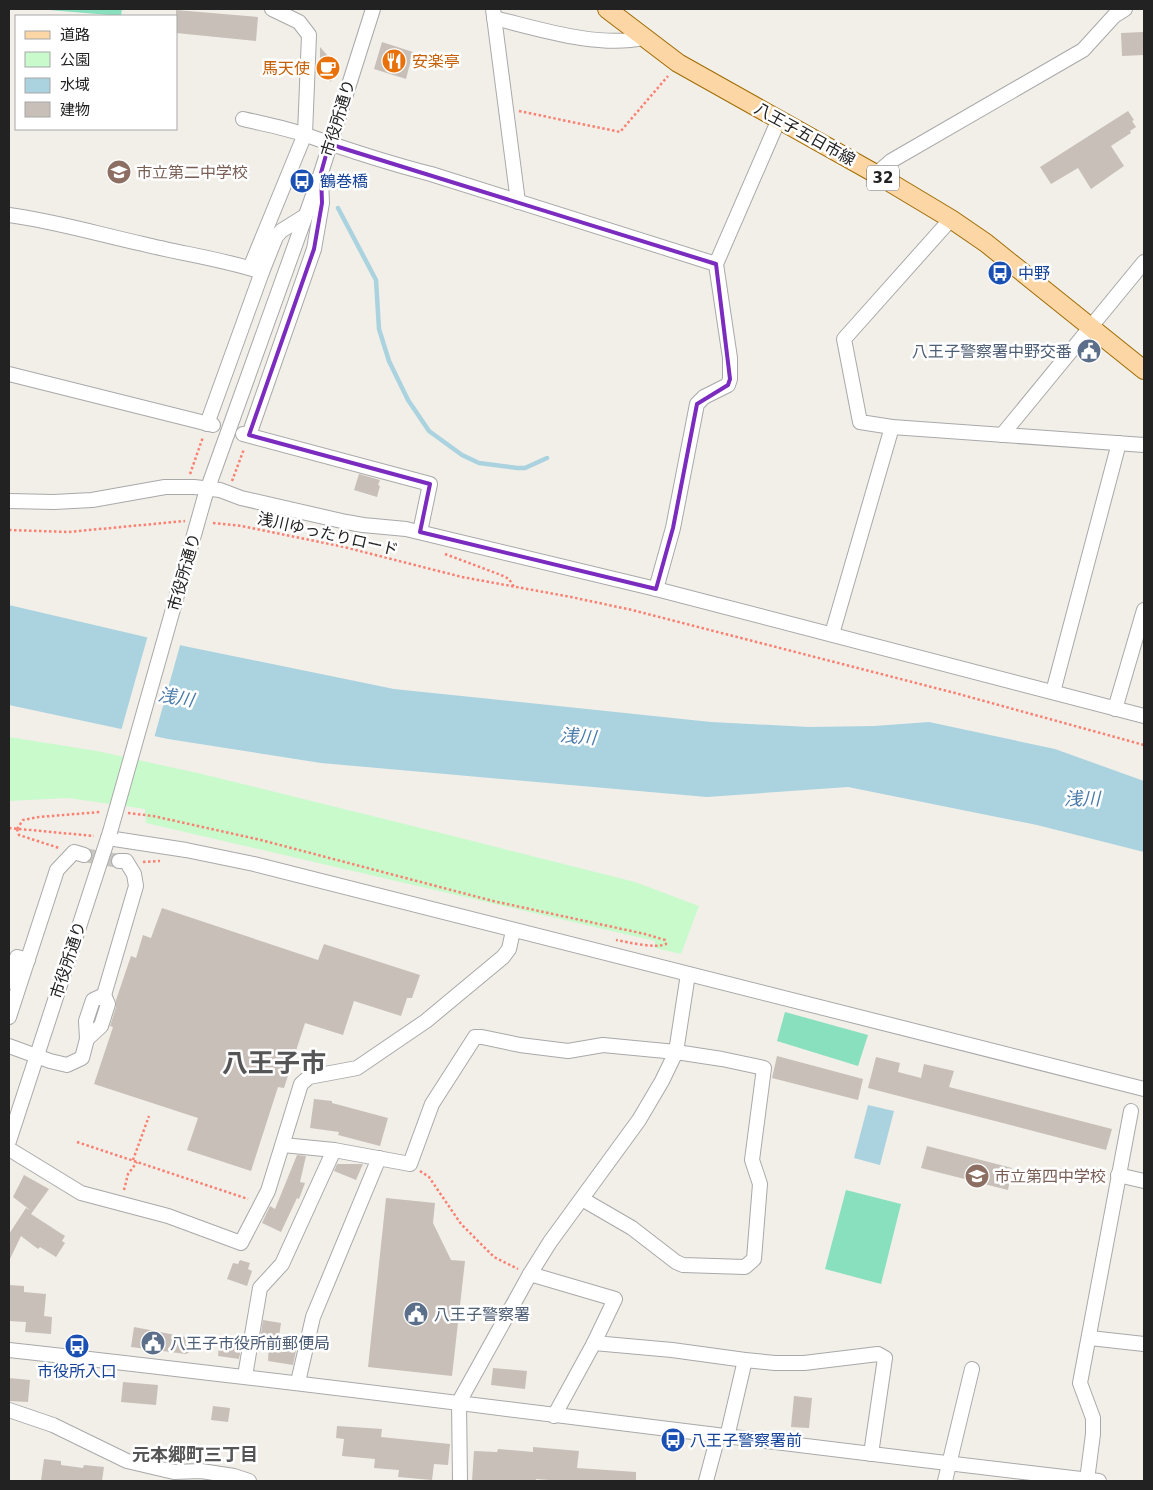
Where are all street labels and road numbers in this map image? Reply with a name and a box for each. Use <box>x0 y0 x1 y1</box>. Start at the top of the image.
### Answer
street label: 市役所通り <box>317 77 359 159</box>
street label: 八王子五日市線 <box>751 99 859 169</box>
road number: 32 <box>867 166 899 190</box>
street label: 浅川ゆったりロード <box>256 509 400 559</box>
street label: 市役所通り <box>164 531 204 613</box>
street label: 市役所通り <box>47 919 89 1001</box>

